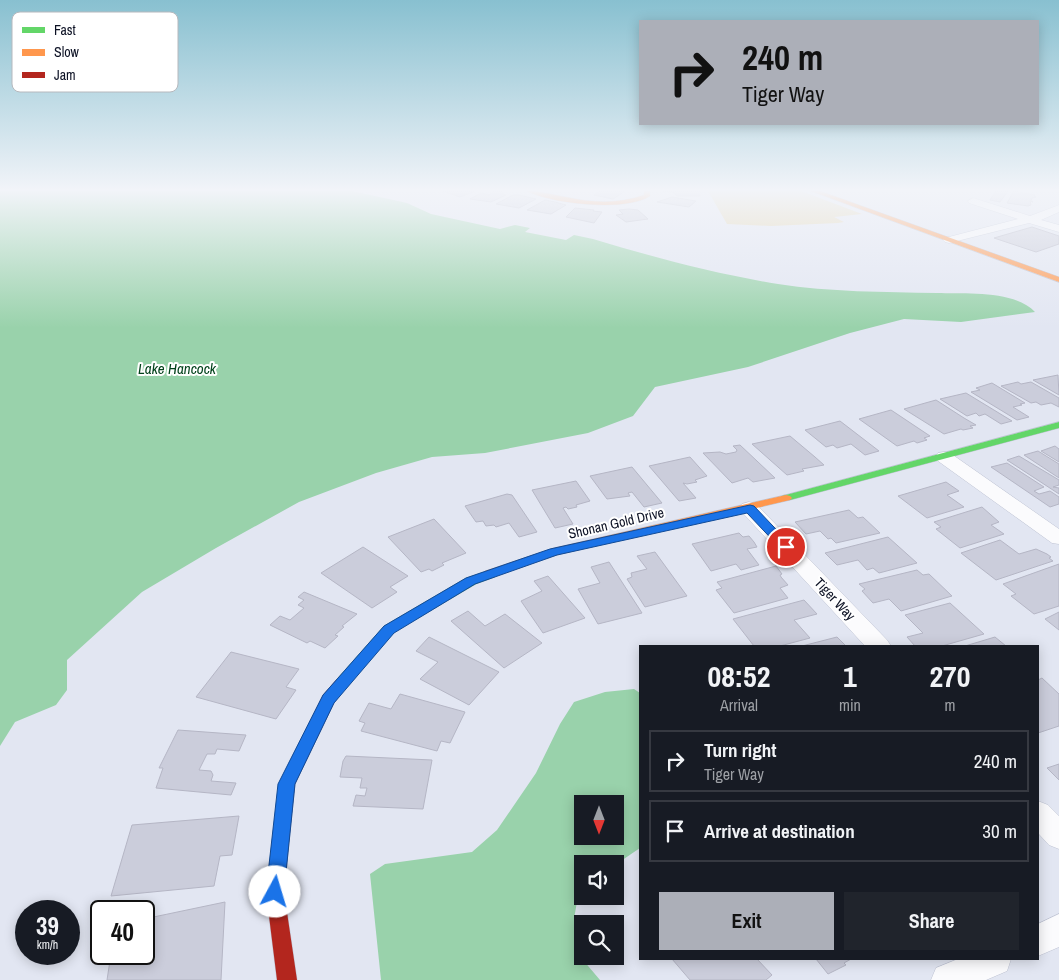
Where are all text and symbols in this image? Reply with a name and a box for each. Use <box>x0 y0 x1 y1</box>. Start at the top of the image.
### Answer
legend <box>12 12 178 92</box>
text: Fast <box>54 21 76 39</box>
text: 240 m <box>742 34 823 81</box>
icon: right <box>659 40 724 105</box>
text: Slow <box>54 43 80 61</box>
text: Jam <box>54 66 76 84</box>
text: Tiger Way <box>742 79 824 109</box>
water label: Lake Hancock <box>138 358 217 379</box>
street label: Shonan Gold Drive <box>566 503 666 543</box>
pin <box>765 526 807 568</box>
icon: arrive <box>772 533 800 561</box>
street label: Tiger Way <box>811 574 860 624</box>
text: 08:52 <box>708 656 770 696</box>
text: 1 <box>843 656 857 696</box>
text: 270 <box>929 656 970 696</box>
text: Arrival <box>720 694 758 716</box>
text: min <box>839 694 861 716</box>
text: m <box>944 694 955 716</box>
text: Turn right <box>704 737 776 763</box>
icon: right <box>661 747 689 775</box>
text: 240 m <box>974 748 1017 774</box>
text: Tiger Way <box>704 763 764 785</box>
north arrow <box>574 795 624 845</box>
map controls <box>574 795 624 965</box>
icon: arrive <box>661 817 689 845</box>
text: Arrive at destination <box>704 818 855 844</box>
text: 30 m <box>982 818 1017 844</box>
button: sound <box>574 855 624 905</box>
position arrow <box>248 865 300 917</box>
button: Exit <box>659 892 834 950</box>
button: Share <box>844 892 1019 950</box>
speed limit sign: 40 <box>90 900 155 965</box>
text: 39 <box>36 909 59 943</box>
button: search <box>574 915 624 965</box>
text: km/h <box>37 937 58 953</box>

